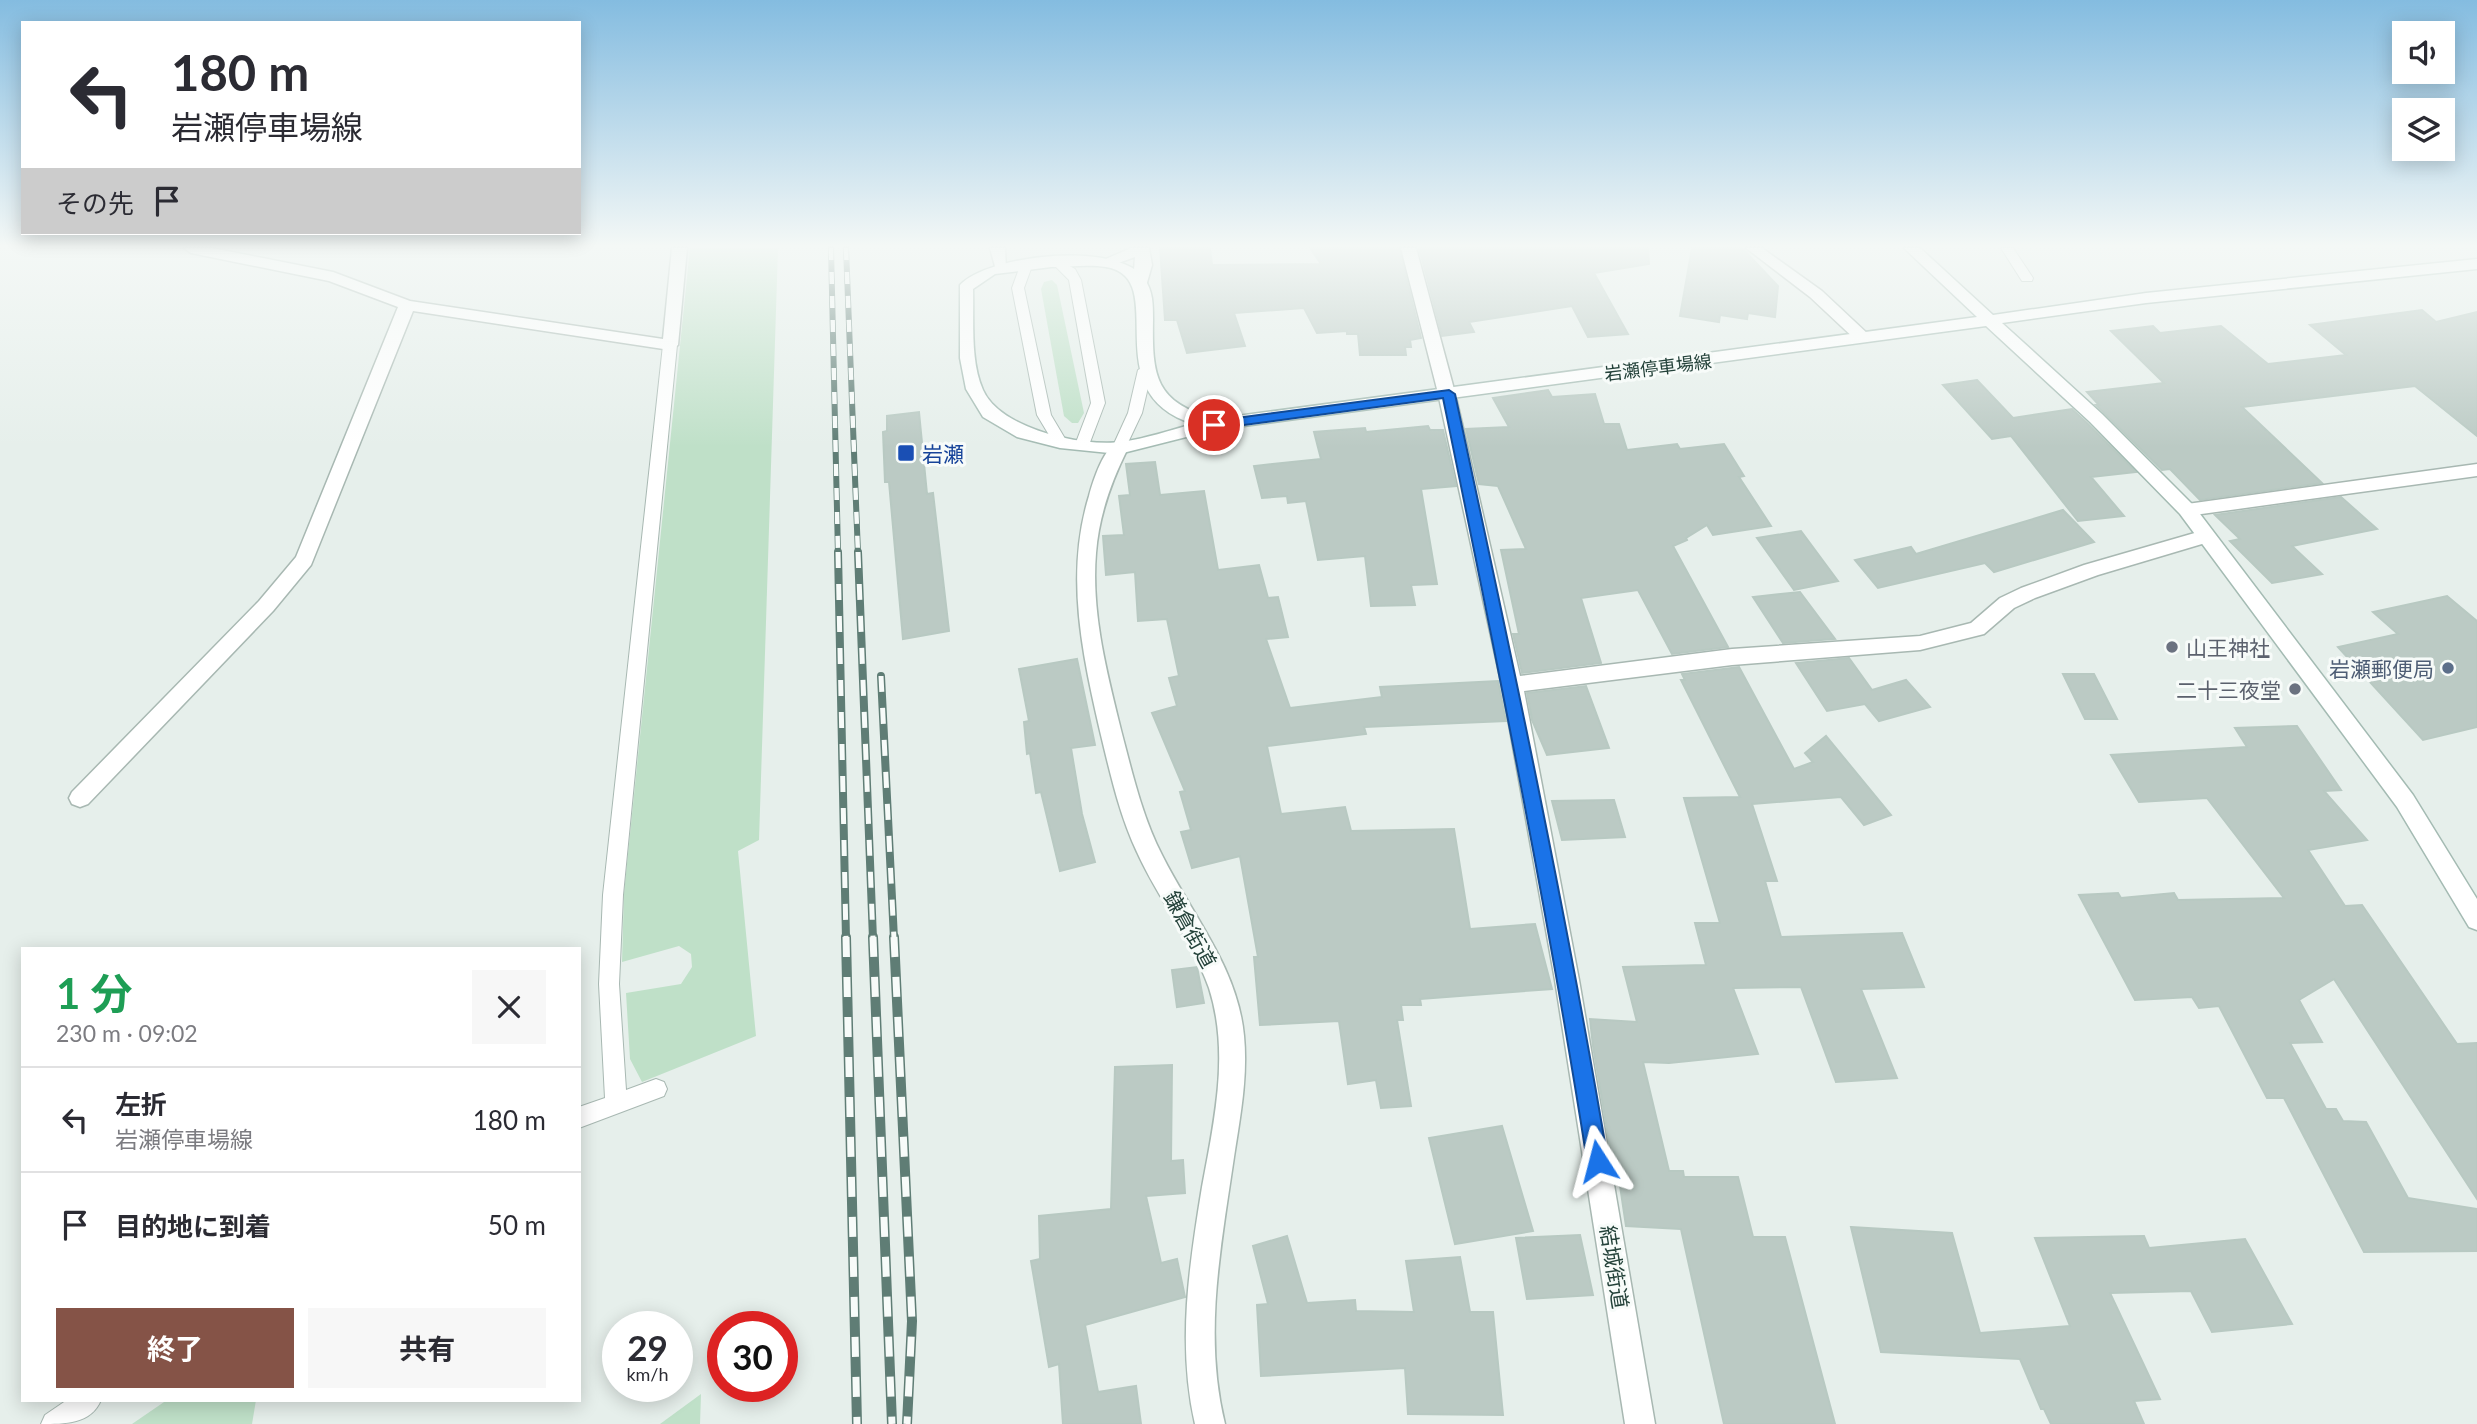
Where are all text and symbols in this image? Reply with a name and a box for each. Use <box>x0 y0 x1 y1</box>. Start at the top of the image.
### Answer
map controls <box>2392 21 2455 161</box>
button: sound <box>2392 21 2455 84</box>
text: 180 m <box>171 43 309 101</box>
icon: left <box>56 49 147 140</box>
button: layers <box>2392 98 2455 161</box>
text: 岩瀬停車場線 <box>171 107 363 146</box>
icon: arrive <box>148 182 186 220</box>
text: その先 <box>56 187 134 219</box>
street label: 岩瀬停車場線 <box>1603 350 1713 384</box>
pin <box>1184 395 1244 455</box>
icon: arrive <box>1195 406 1233 444</box>
place label: 岩瀬 <box>922 441 964 466</box>
marker: 岩瀬 <box>896 443 916 463</box>
place label: 山王神社 <box>2186 635 2270 660</box>
marker: 山王神社 <box>2164 639 2180 655</box>
place label: 岩瀬郵便局 <box>2329 656 2434 681</box>
marker: 岩瀬郵便局 <box>2440 660 2456 676</box>
place label: 二十三夜堂 <box>2176 677 2281 702</box>
marker: 二十三夜堂 <box>2287 681 2303 697</box>
street label: 鎌倉街道 <box>1160 886 1222 972</box>
text: 1 分 <box>56 968 133 1018</box>
button: close <box>472 970 546 1044</box>
text: 230 m · 09:02 <box>56 1019 198 1047</box>
text: 左折 <box>115 1088 167 1120</box>
icon: left <box>56 1101 94 1139</box>
text: 180 m <box>473 1104 546 1136</box>
position arrow <box>1561 1124 1635 1198</box>
text: 岩瀬停車場線 <box>115 1125 253 1153</box>
icon: arrive <box>56 1206 94 1244</box>
text: 50 m <box>488 1209 546 1241</box>
text: 目的地に到着 <box>115 1210 271 1242</box>
street label: 結城街道 <box>1596 1224 1634 1310</box>
button: 終了 <box>56 1308 294 1388</box>
button: 共有 <box>308 1308 546 1388</box>
speed limit sign: 30 <box>707 1311 798 1402</box>
text: 29 <box>627 1326 668 1368</box>
text: km/h <box>626 1363 669 1385</box>

